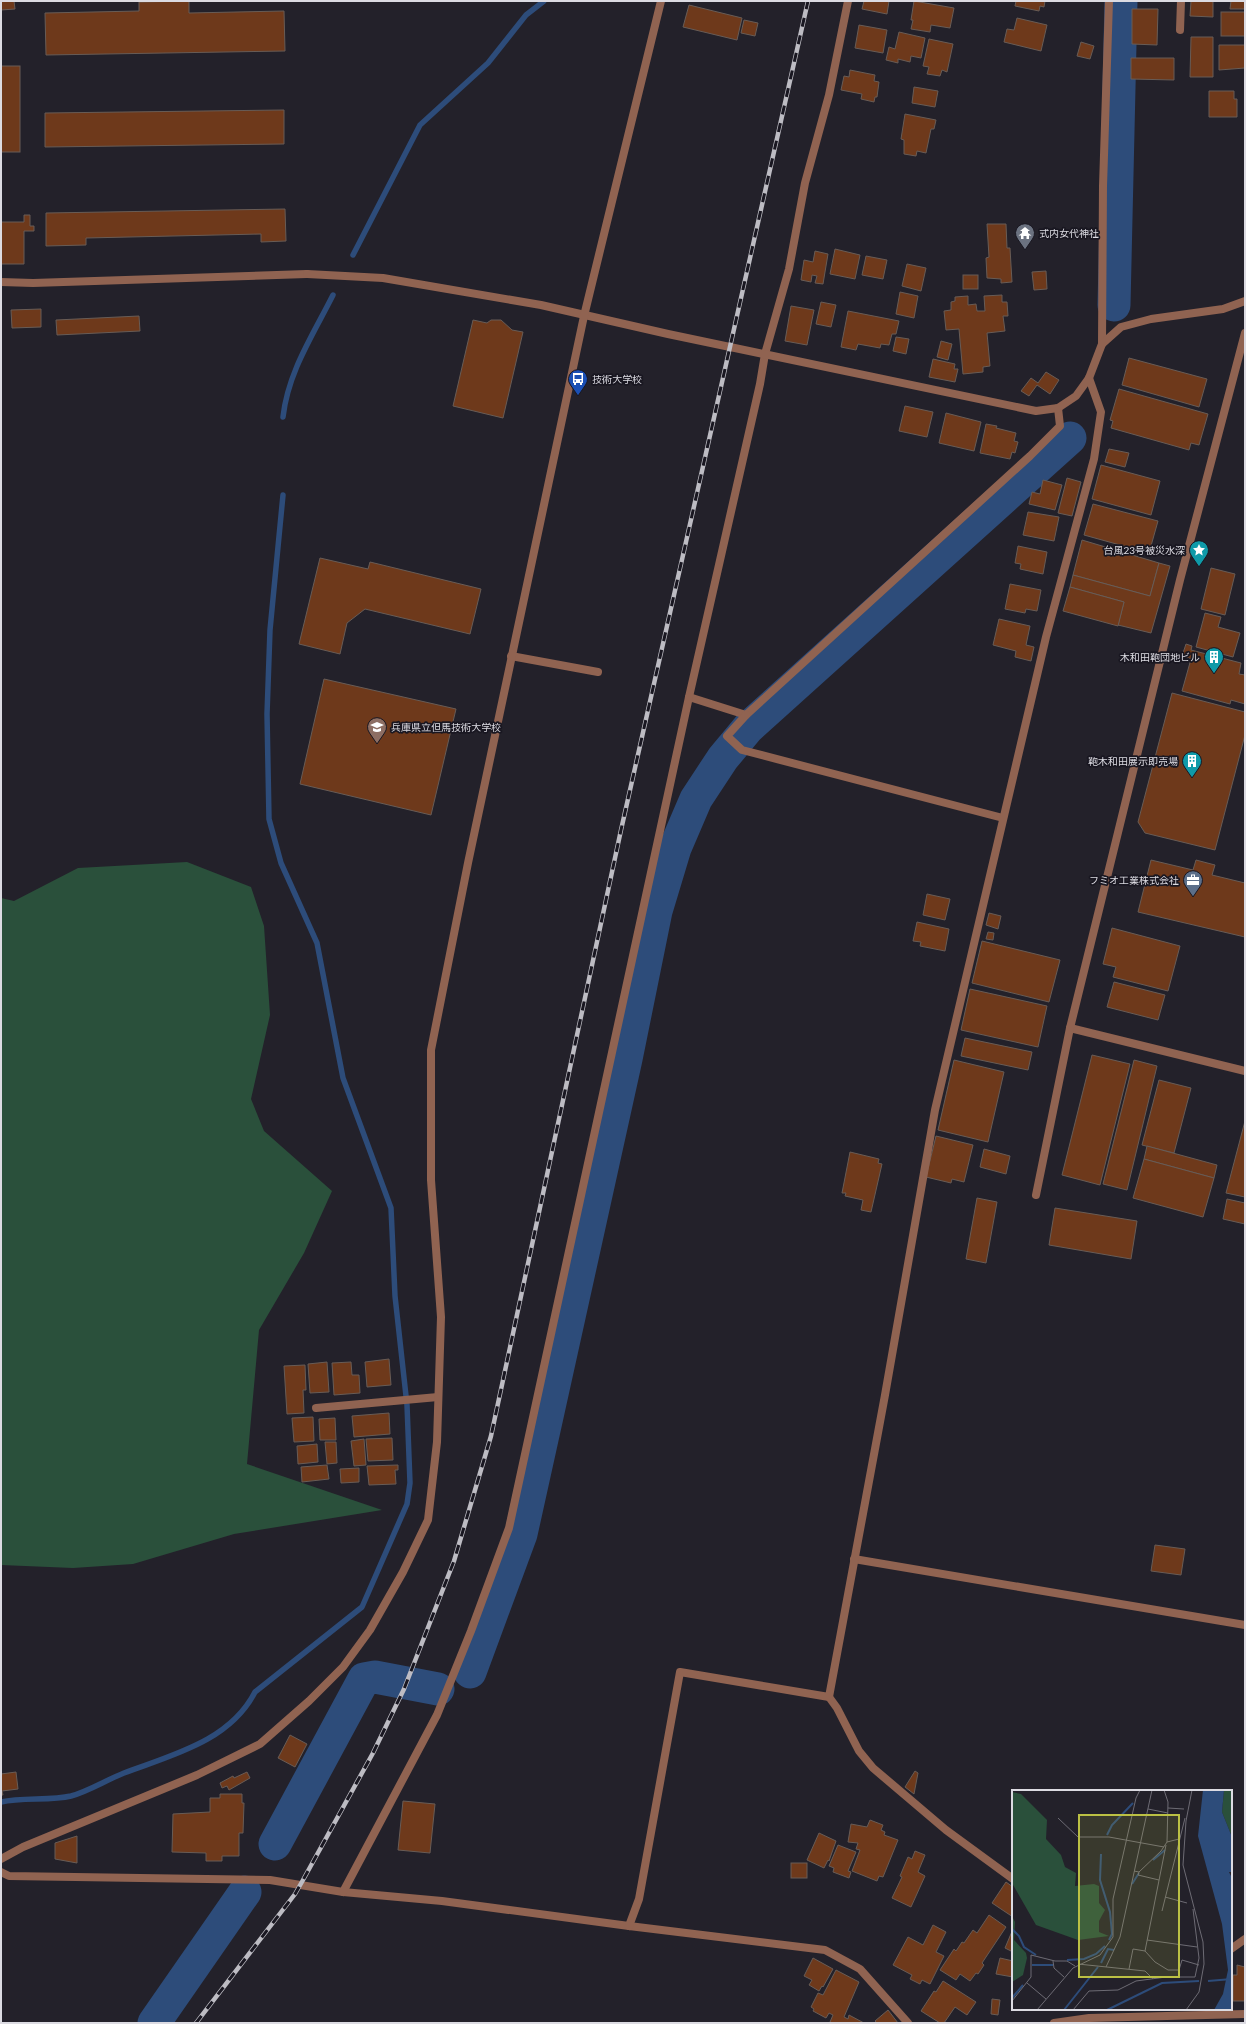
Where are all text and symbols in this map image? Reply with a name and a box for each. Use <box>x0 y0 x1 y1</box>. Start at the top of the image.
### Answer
temple icon: 式内女代神社 <box>1014 222 1036 250</box>
place label: 式内女代神社 <box>1039 227 1099 239</box>
bus stop icon: 技術大学校 <box>567 368 589 396</box>
place label: 技術大学校 <box>592 373 642 385</box>
place icon: 台風23号被災水深 <box>1188 539 1210 567</box>
place label: 台風23号被災水深 <box>1103 544 1185 556</box>
building icon: 木和田鞄団地ビル <box>1203 646 1225 674</box>
place label: 木和田鞄団地ビル <box>1120 651 1200 663</box>
school or university icon: 兵庫県立但馬技術大学校 <box>366 716 388 744</box>
place label: 兵庫県立但馬技術大学校 <box>391 721 501 733</box>
building icon: 鞄木和田展示即売場 <box>1181 750 1203 778</box>
place label: 鞄木和田展示即売場 <box>1088 755 1178 767</box>
office icon: フミオ工業株式会社 <box>1182 869 1204 897</box>
place label: フミオ工業株式会社 <box>1089 874 1179 886</box>
inset map <box>1012 1790 1232 2010</box>

